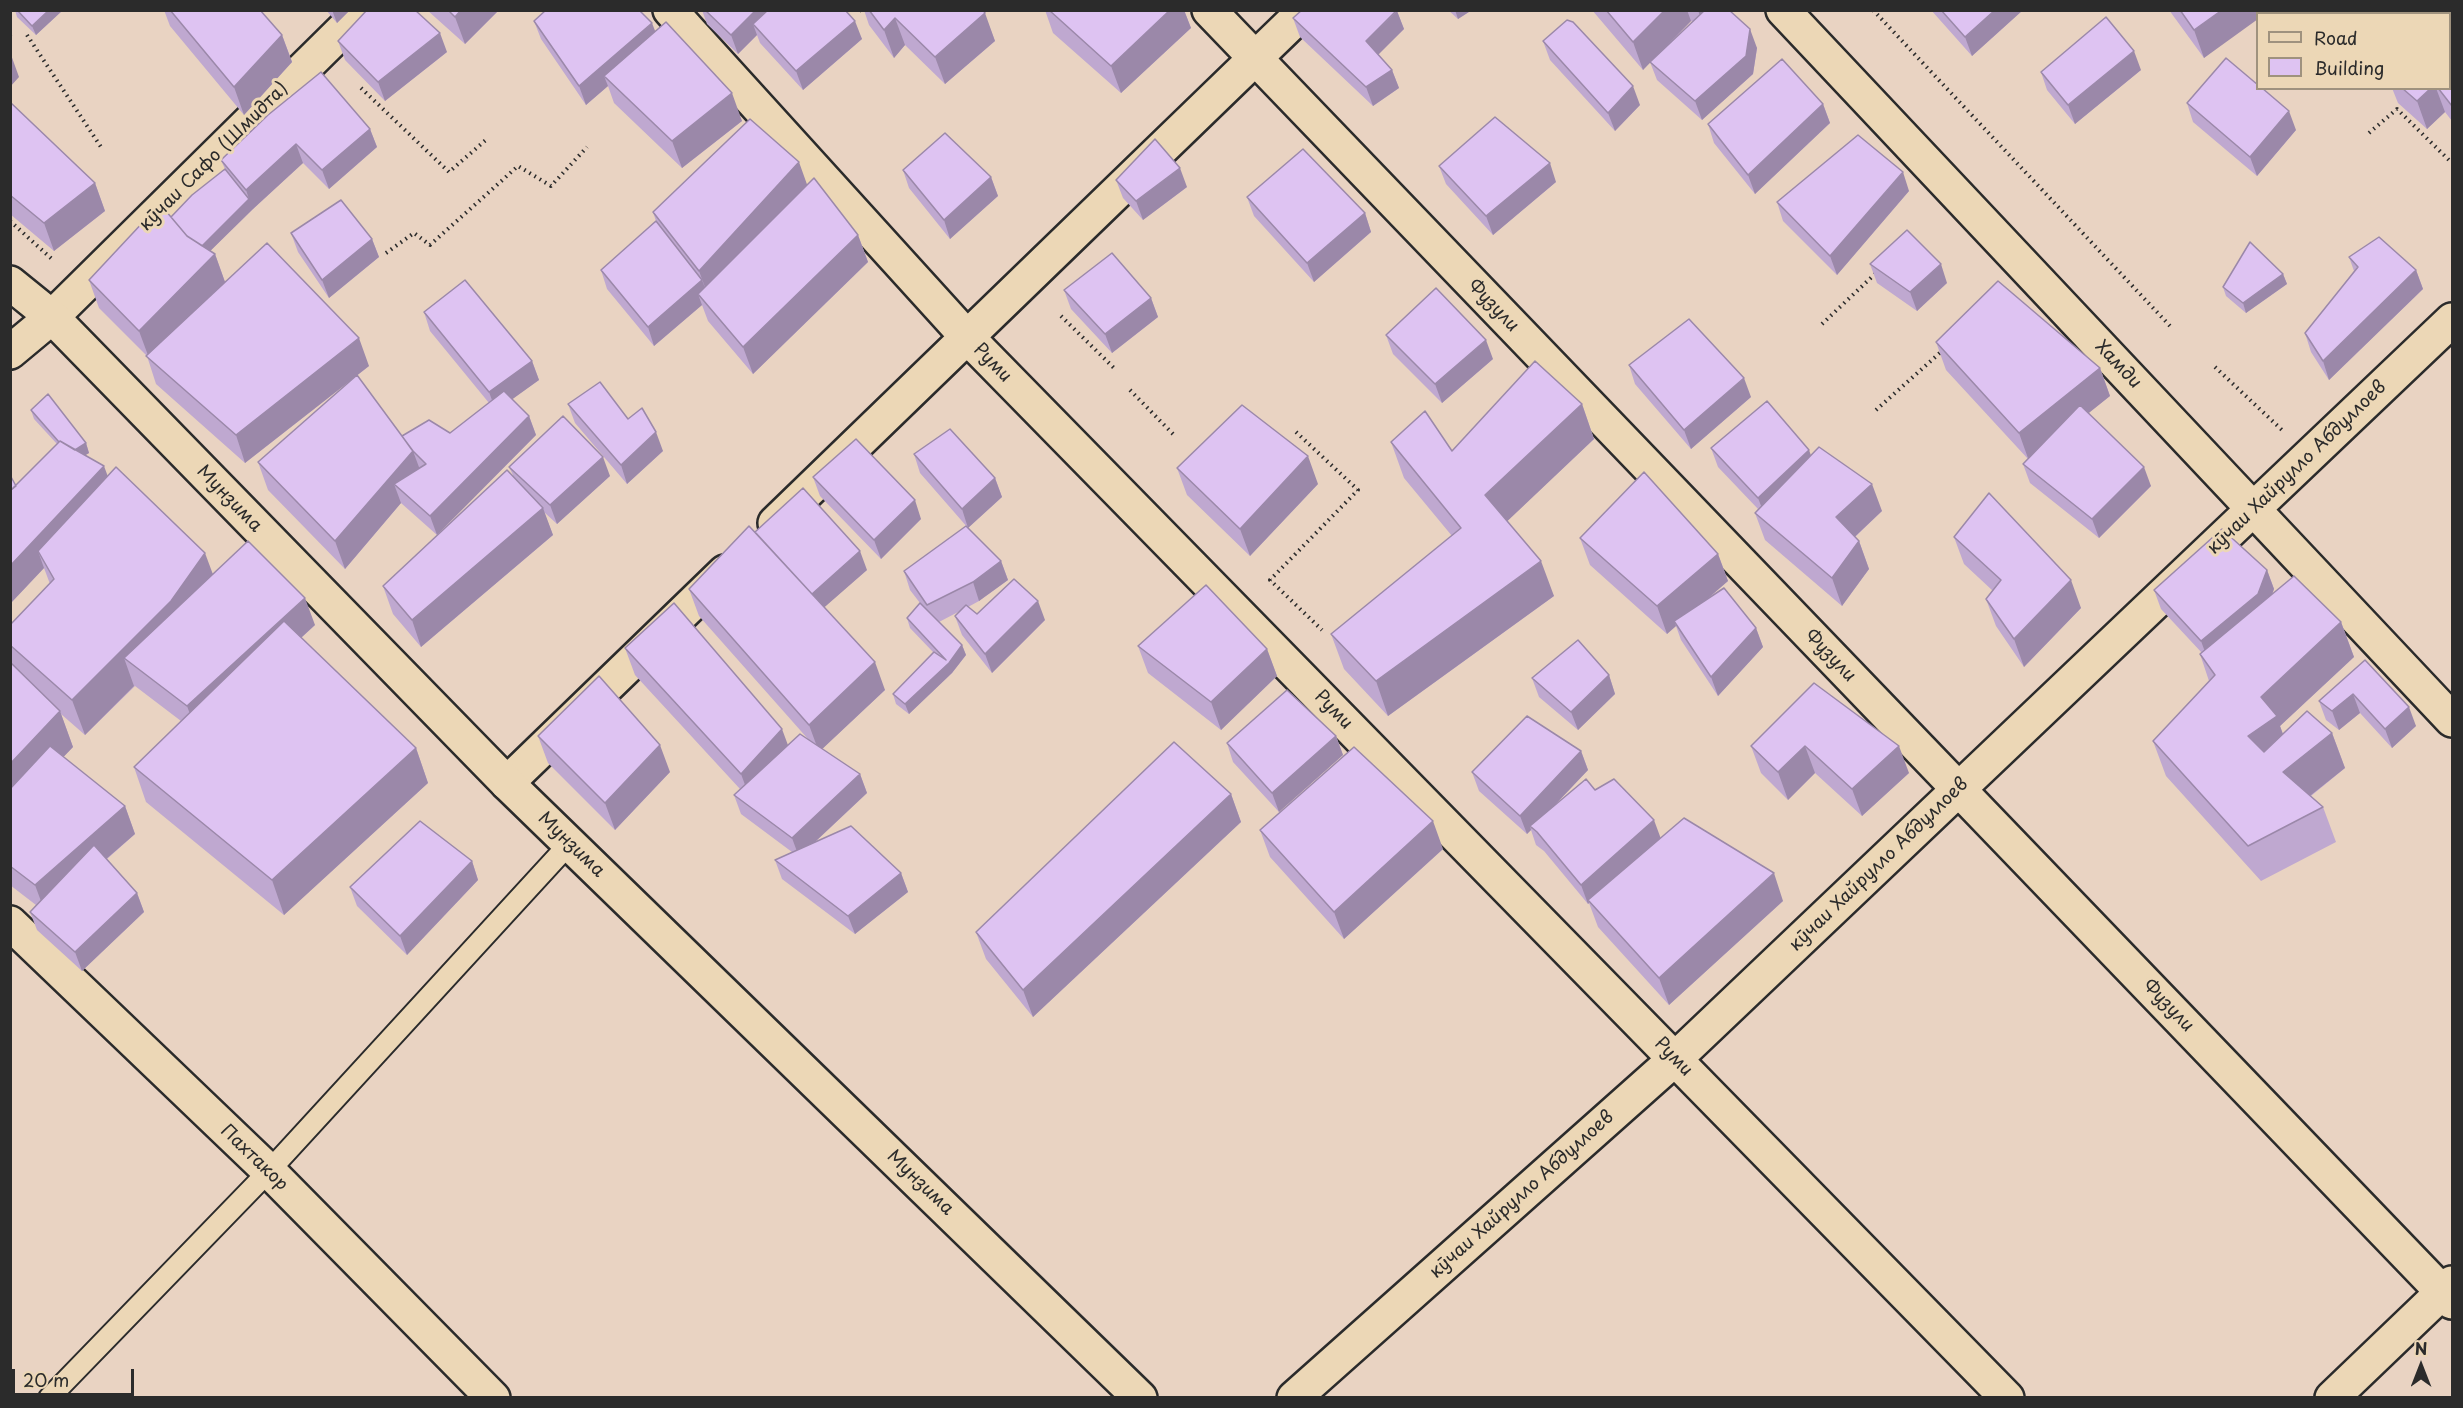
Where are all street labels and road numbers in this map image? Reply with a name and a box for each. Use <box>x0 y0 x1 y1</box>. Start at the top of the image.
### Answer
street label: кӯчаи Сафо (Шмидта) <box>135 78 293 236</box>
street label: Фузули <box>1463 275 1523 337</box>
street label: Хамди <box>2090 336 2146 394</box>
street label: Руми <box>968 339 1016 387</box>
street label: кӯчаи Хайрулло Абдуллоев <box>2203 377 2391 559</box>
street label: Мунзима <box>192 461 266 537</box>
street label: Фузули <box>1800 625 1860 687</box>
street label: Руми <box>1309 686 1357 734</box>
street label: кӯчаи Хайрулло Абдуллоев <box>1785 774 1973 956</box>
street label: Мунзима <box>533 808 609 882</box>
street label: Фузули <box>2138 975 2198 1037</box>
street label: Руми <box>1649 1033 1697 1081</box>
street label: кӯчаи Хайрулло Абдуллоев <box>1425 1107 1619 1283</box>
street label: Пахтакор <box>216 1121 292 1195</box>
street label: Мунзима <box>882 1146 958 1220</box>

